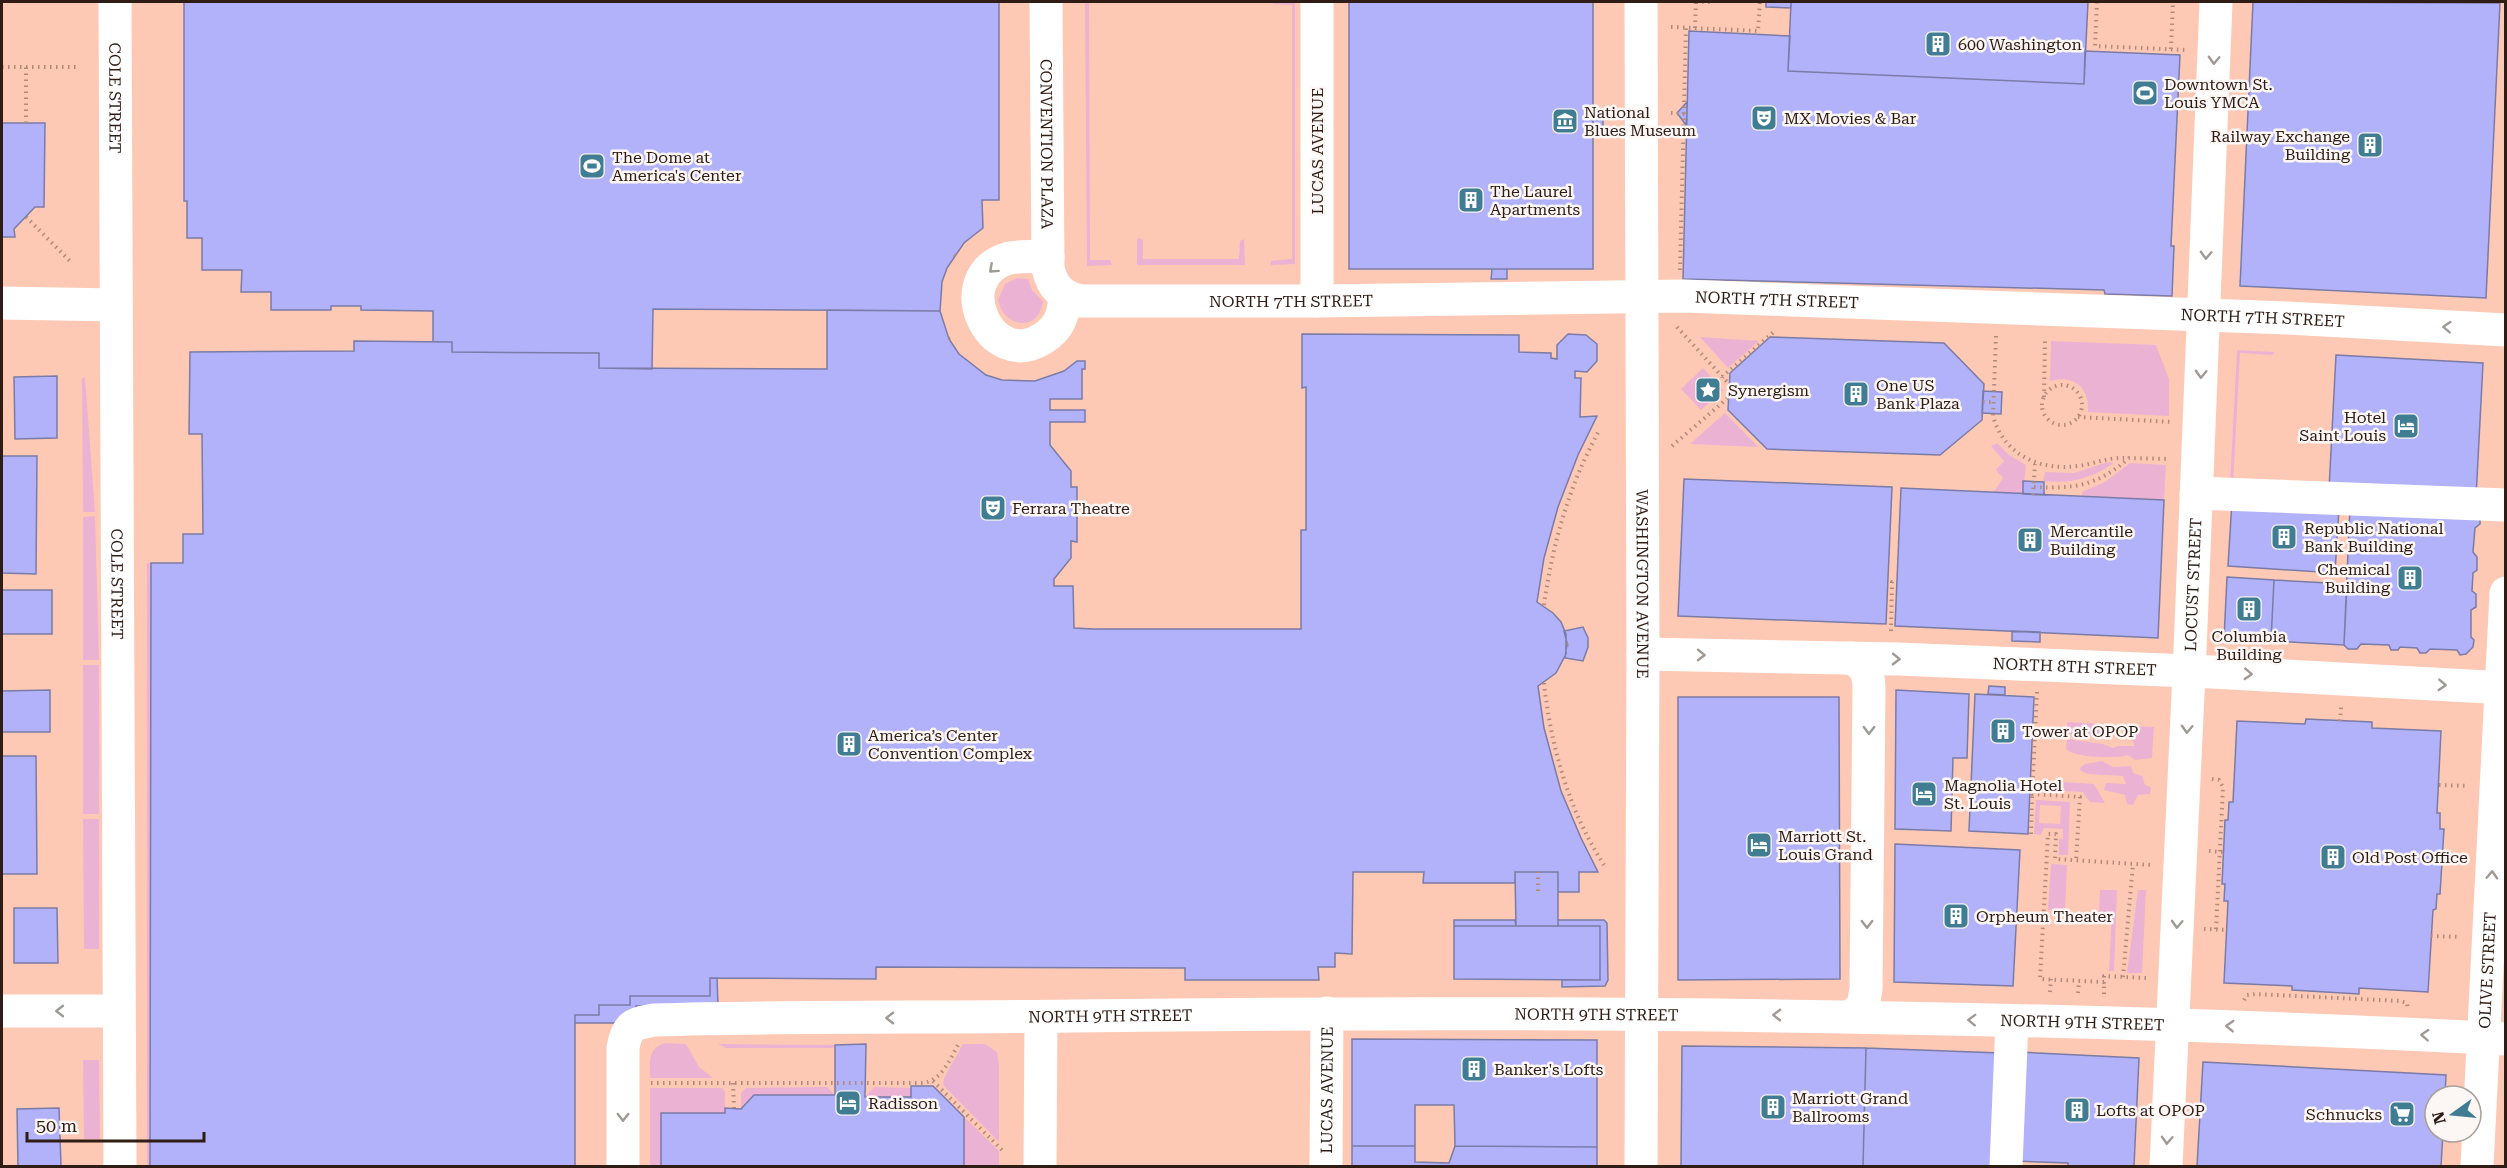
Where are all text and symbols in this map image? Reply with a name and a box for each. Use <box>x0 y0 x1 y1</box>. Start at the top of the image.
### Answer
building icon: 600 Washington <box>1923 29 1953 59</box>
place label: 600 Washington <box>1958 35 2082 54</box>
street label: COLE STREET <box>105 42 125 154</box>
one-way arrow <box>2208 55 2220 64</box>
street label: CONVENTION PLAZA <box>1036 59 1057 230</box>
place label: Downtown St. Louis YMCA <box>2164 75 2273 112</box>
sports icon: Downtown St. Louis YMCA <box>2130 78 2160 108</box>
street label: LUCAS AVENUE <box>1308 87 1327 215</box>
place label: National Blues Museum <box>1584 103 1697 140</box>
theatre icon: MX Movies & Bar <box>1749 103 1779 133</box>
museum icon: National Blues Museum <box>1550 106 1580 136</box>
place label: MX Movies & Bar <box>1784 109 1917 128</box>
place label: Railway Exchange Building <box>2211 127 2351 164</box>
building icon: Railway Exchange Building <box>2355 130 2385 160</box>
place label: The Dome at America's Center <box>612 148 742 185</box>
sports icon: The Dome at America's Center <box>577 151 607 181</box>
place label: The Laurel Apartments <box>1490 182 1581 219</box>
building icon: The Laurel Apartments <box>1456 185 1486 215</box>
one-way arrow <box>2200 250 2213 259</box>
one-way arrow <box>989 262 1000 273</box>
street label: NORTH 7TH STREET <box>1695 287 1860 312</box>
street label: NORTH 7TH STREET <box>1209 291 1374 311</box>
street label: NORTH 7TH STREET <box>2180 305 2345 331</box>
one-way arrow <box>2443 320 2452 333</box>
one-way arrow <box>2195 369 2208 378</box>
place icon: Synergism <box>1693 375 1723 405</box>
place label: One US Bank Plaza <box>1876 376 1960 413</box>
building icon: One US Bank Plaza <box>1841 379 1871 409</box>
place label: Synergism <box>1728 381 1810 400</box>
place label: Hotel Saint Louis <box>2299 408 2386 445</box>
hotel icon: Hotel Saint Louis <box>2391 411 2421 441</box>
street label: WASHINGTON AVENUE <box>1632 489 1652 679</box>
theatre icon: Ferrara Theatre <box>978 493 1008 523</box>
place label: Ferrara Theatre <box>1012 499 1130 518</box>
street label: LOCUST STREET <box>2181 517 2205 652</box>
place label: Republic National Bank Building <box>2304 519 2443 556</box>
place label: Mercantile Building <box>2050 522 2133 559</box>
building icon: Republic National Bank Building <box>2269 522 2299 552</box>
building icon: Mercantile Building <box>2015 525 2045 555</box>
street label: COLE STREET <box>107 528 127 640</box>
place label: Chemical Building <box>2317 560 2391 597</box>
building icon: Chemical Building <box>2395 563 2425 593</box>
building icon: Columbia Building <box>2234 594 2264 624</box>
place label: Columbia Building <box>2212 627 2287 664</box>
one-way arrow <box>1697 649 1706 661</box>
one-way arrow <box>1892 653 1901 665</box>
street label: NORTH 8TH STREET <box>1992 654 2157 680</box>
one-way arrow <box>2243 667 2252 680</box>
one-way arrow <box>2438 679 2447 692</box>
building icon: Tower at OPOP <box>1988 716 2018 746</box>
place label: Tower at OPOP <box>2022 722 2138 741</box>
one-way arrow <box>1863 725 1875 734</box>
one-way arrow <box>2180 725 2193 734</box>
place label: America’s Center Convention Complex <box>868 726 1033 763</box>
building icon: America’s Center Convention Complex <box>834 729 864 759</box>
place label: Magnolia Hotel St. Louis <box>1944 776 2062 813</box>
hotel icon: Magnolia Hotel St. Louis <box>1909 779 1939 809</box>
place label: Marriott St. Louis Grand <box>1778 827 1873 864</box>
hotel icon: Marriott St. Louis Grand <box>1744 830 1774 860</box>
building icon: Old Post Office <box>2318 842 2348 872</box>
place label: Old Post Office <box>2352 848 2468 867</box>
one-way arrow <box>2485 870 2498 879</box>
building icon: Orpheum Theater <box>1941 901 1971 931</box>
place label: Orpheum Theater <box>1976 907 2113 926</box>
street label: OLIVE STREET <box>2475 911 2500 1029</box>
one-way arrow <box>1861 920 1873 929</box>
one-way arrow <box>2171 920 2184 929</box>
one-way arrow <box>56 1005 65 1017</box>
street label: NORTH 9TH STREET <box>1514 1005 1679 1025</box>
street label: NORTH 9TH STREET <box>1028 1006 1193 1027</box>
one-way arrow <box>1773 1008 1782 1021</box>
street label: NORTH 9TH STREET <box>2000 1011 2165 1035</box>
one-way arrow <box>886 1012 895 1024</box>
one-way arrow <box>1967 1013 1976 1026</box>
one-way arrow <box>2225 1020 2234 1033</box>
street label: LUCAS AVENUE <box>1317 1026 1337 1154</box>
one-way arrow <box>2420 1028 2429 1041</box>
building icon: Banker's Lofts <box>1459 1054 1489 1084</box>
place label: Banker's Lofts <box>1494 1060 1604 1079</box>
north arrow <box>2423 1084 2483 1144</box>
hotel icon: Radisson <box>833 1088 863 1118</box>
place label: Marriott Grand Ballrooms <box>1792 1089 1908 1126</box>
building icon: Marriott Grand Ballrooms <box>1758 1092 1788 1122</box>
place label: Radisson <box>868 1094 938 1113</box>
building icon: Lofts at OPOP <box>2062 1095 2092 1125</box>
supermarket icon: Schnucks <box>2387 1099 2417 1129</box>
place label: Lofts at OPOP <box>2096 1101 2205 1120</box>
scale bar <box>27 1105 204 1143</box>
place label: Schnucks <box>2306 1105 2382 1124</box>
text: N <box>2428 1109 2450 1126</box>
one-way arrow <box>617 1113 629 1122</box>
text: 50 m <box>36 1115 77 1136</box>
one-way arrow <box>2160 1135 2173 1144</box>

